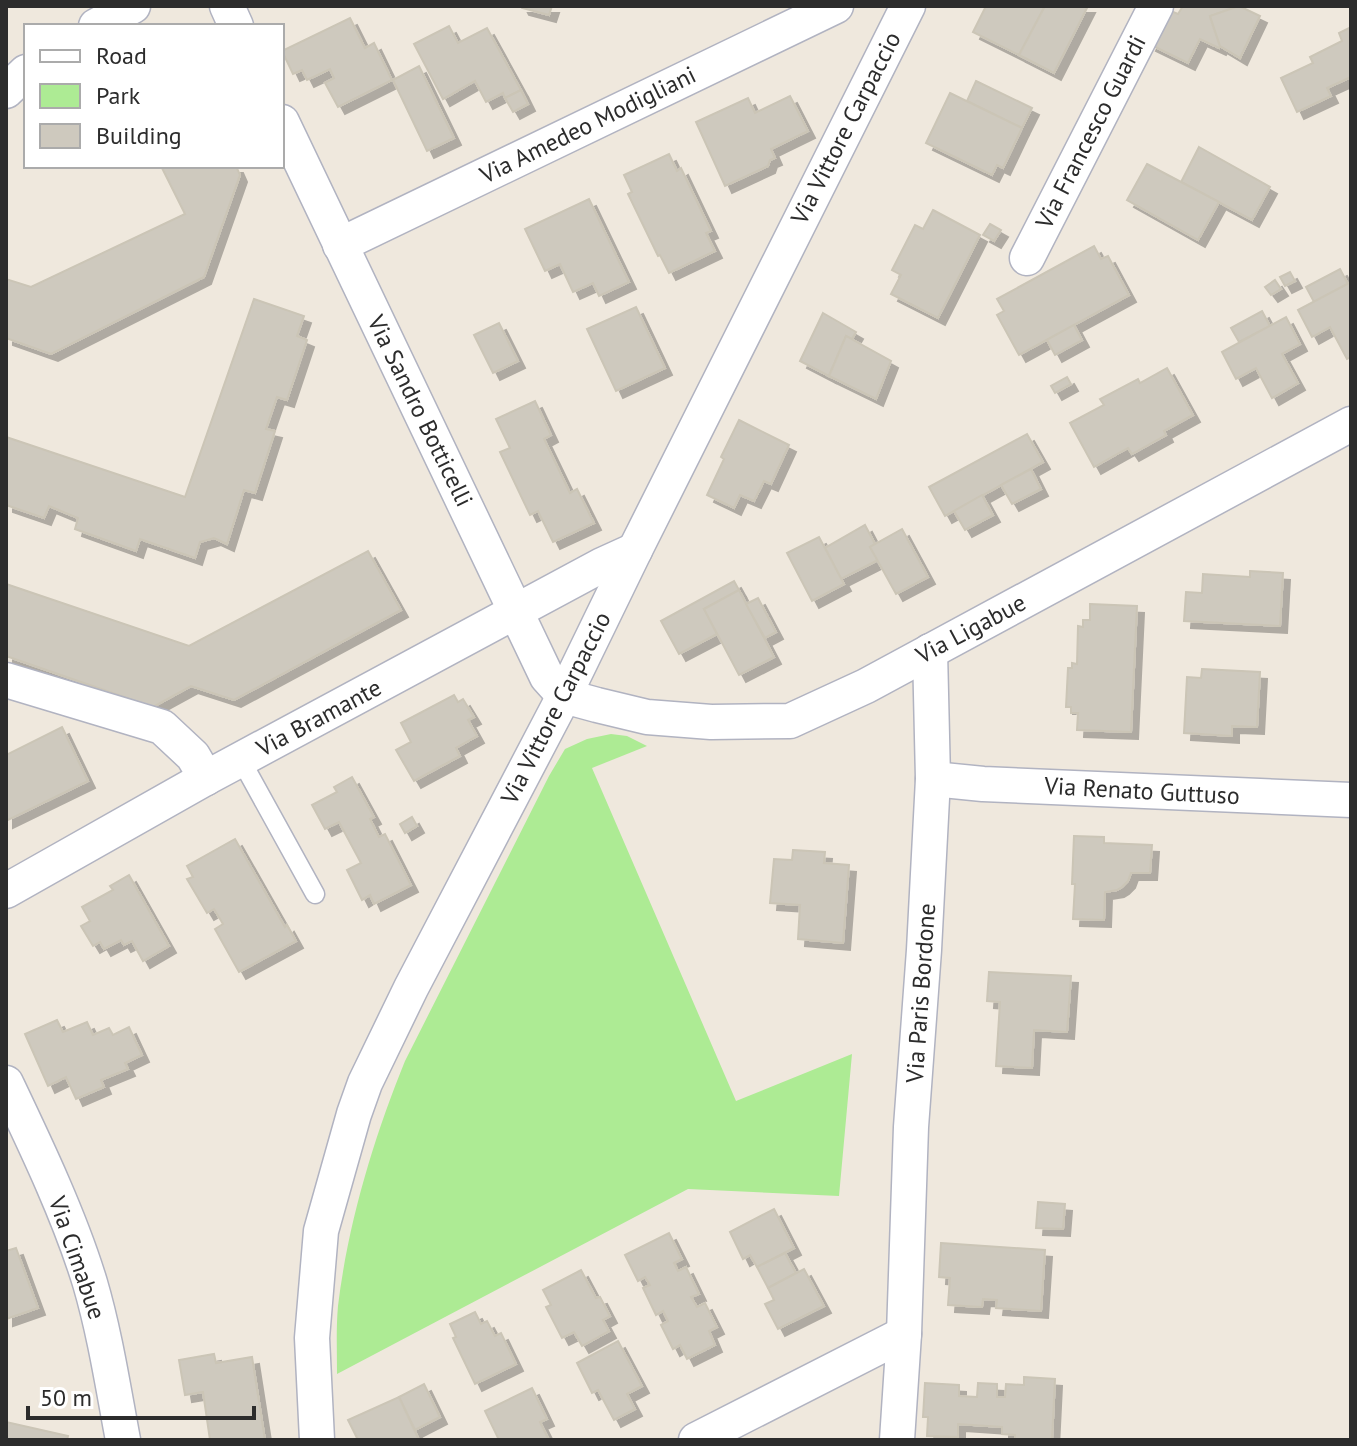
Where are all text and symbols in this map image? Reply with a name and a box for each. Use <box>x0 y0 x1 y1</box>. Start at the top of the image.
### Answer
legend <box>24 24 284 168</box>
street label: Via Vittore Carpaccio <box>783 26 907 230</box>
street label: Via Francesco Guardi <box>1028 30 1153 235</box>
text: Road <box>96 40 147 71</box>
street label: Via Amedeo Modigliani <box>474 59 701 191</box>
text: Park <box>96 80 141 111</box>
text: Building <box>96 120 182 151</box>
street label: Via Sandro Botticelli <box>360 309 480 511</box>
street label: Via Ligabue <box>910 587 1031 671</box>
street label: Via Vittore Carpaccio <box>493 606 617 810</box>
street label: Via Bramante <box>250 672 387 764</box>
street label: Via Renato Guttuso <box>1043 770 1241 811</box>
street label: Via Paris Bordone <box>899 902 942 1085</box>
street label: Via Cimabue <box>42 1191 113 1323</box>
scale bar <box>28 1370 254 1420</box>
text: 50 m <box>40 1382 92 1413</box>

